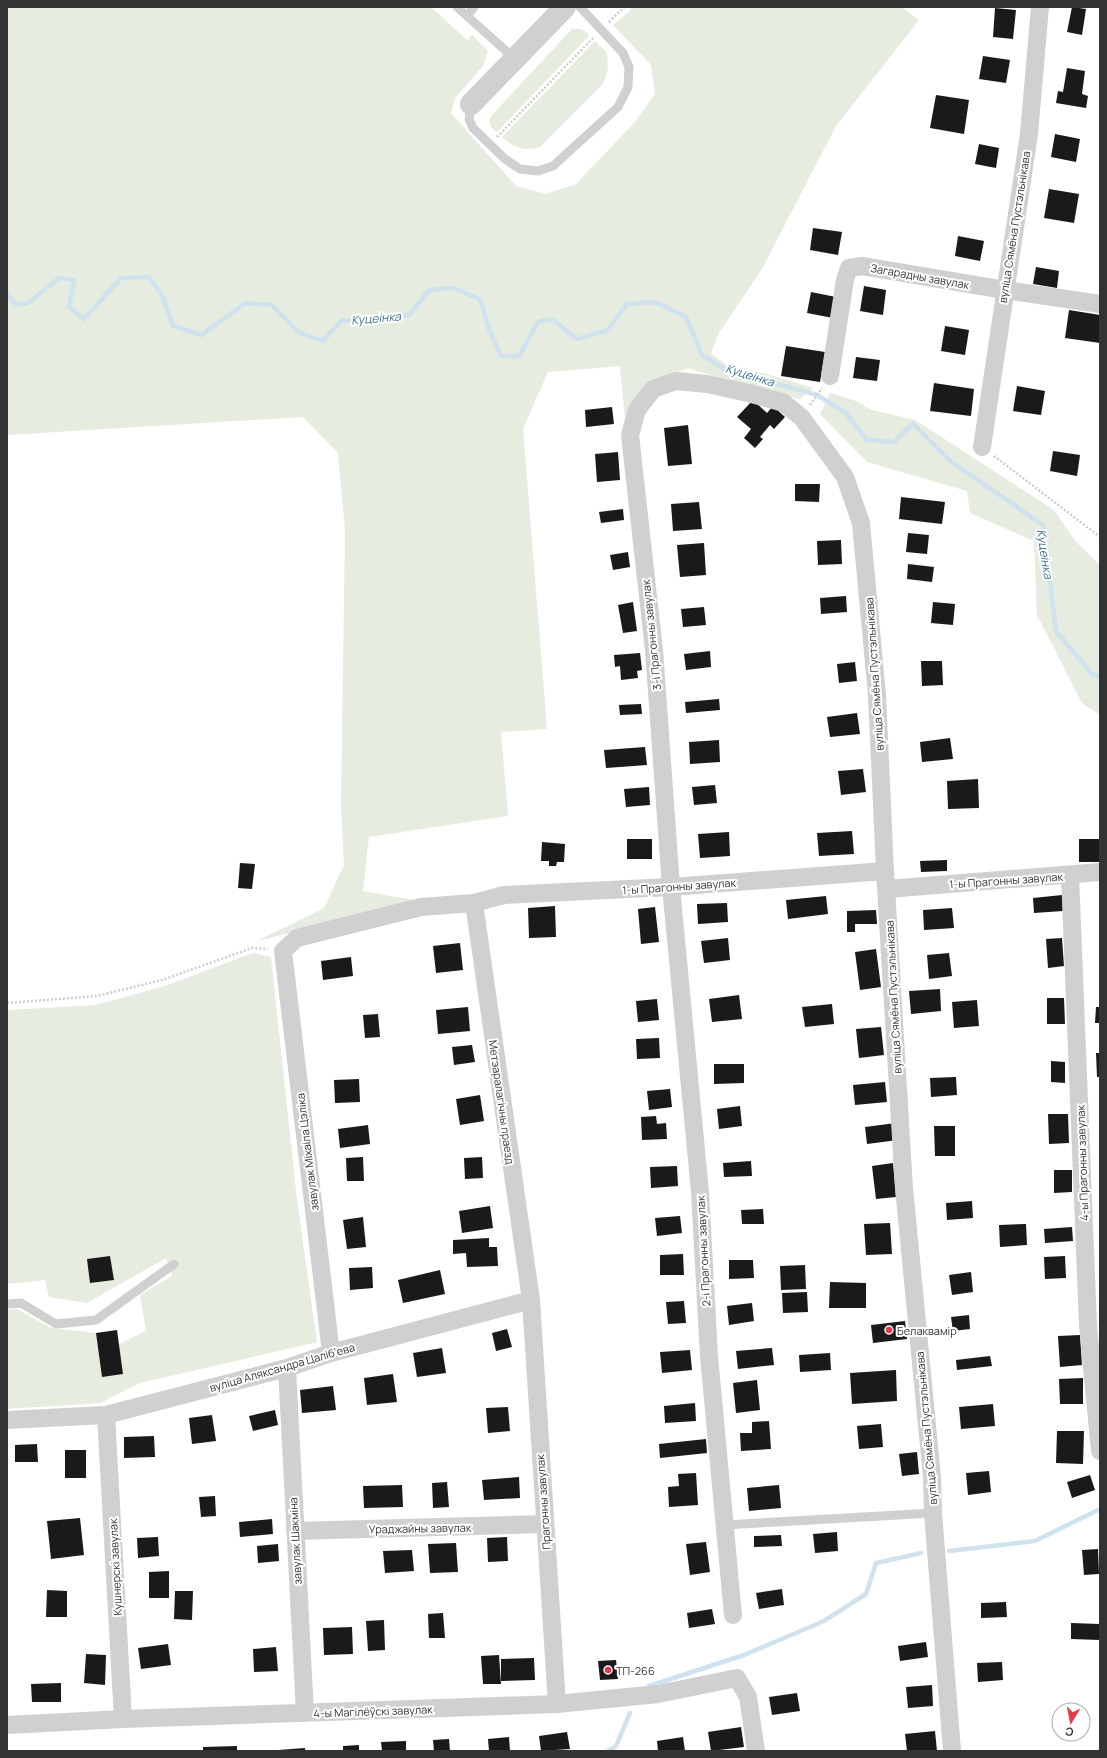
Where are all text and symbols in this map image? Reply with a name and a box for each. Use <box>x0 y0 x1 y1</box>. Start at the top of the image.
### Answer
street label: вуліца Сямёна Пустэльнікава <box>995 150 1033 304</box>
street label: Загарадны завулак <box>869 260 971 292</box>
water label: Куцеінка <box>350 307 403 329</box>
water label: Куцеінка <box>724 360 778 391</box>
water label: Куцеінка <box>1033 528 1058 581</box>
street label: 3-і Прагонны завулак <box>638 579 664 691</box>
street label: вуліца Сямёна Пустэльнікава <box>861 597 887 751</box>
street label: 1-ы Прагонны завулак <box>949 869 1064 891</box>
street label: 1-ы Прагонны завулак <box>622 875 737 897</box>
street label: вуліца Сямёна Пустэльнікава <box>881 920 905 1074</box>
street label: Метэаралагічны праезд <box>486 1039 518 1165</box>
street label: завулак Міхаіла Цэліка <box>292 1092 322 1212</box>
street label: 4-ы Прагонны завулак <box>1072 1104 1092 1221</box>
street label: 2-і Прагонны завулак <box>693 1195 713 1307</box>
place label: Белаквамір <box>897 1323 957 1338</box>
marker: Белаквамір <box>884 1325 894 1335</box>
street label: вуліца Аляксандра Цалібʼева <box>208 1339 356 1395</box>
street label: вуліца Сямёна Пустэльнікава <box>912 1351 940 1505</box>
street label: Прагонны завулак <box>532 1453 554 1550</box>
street label: завулак Шакміна <box>285 1497 305 1585</box>
street label: Кушнерскі завулак <box>105 1518 125 1616</box>
street label: Ураджайны завулак <box>369 1520 472 1536</box>
place label: ТП-266 <box>616 1663 655 1678</box>
marker: ТП-266 <box>603 1665 613 1675</box>
street label: 4-ы Магілёўскі завулак <box>313 1701 433 1721</box>
north arrow <box>1051 1702 1091 1742</box>
text: С <box>1064 1724 1074 1740</box>

